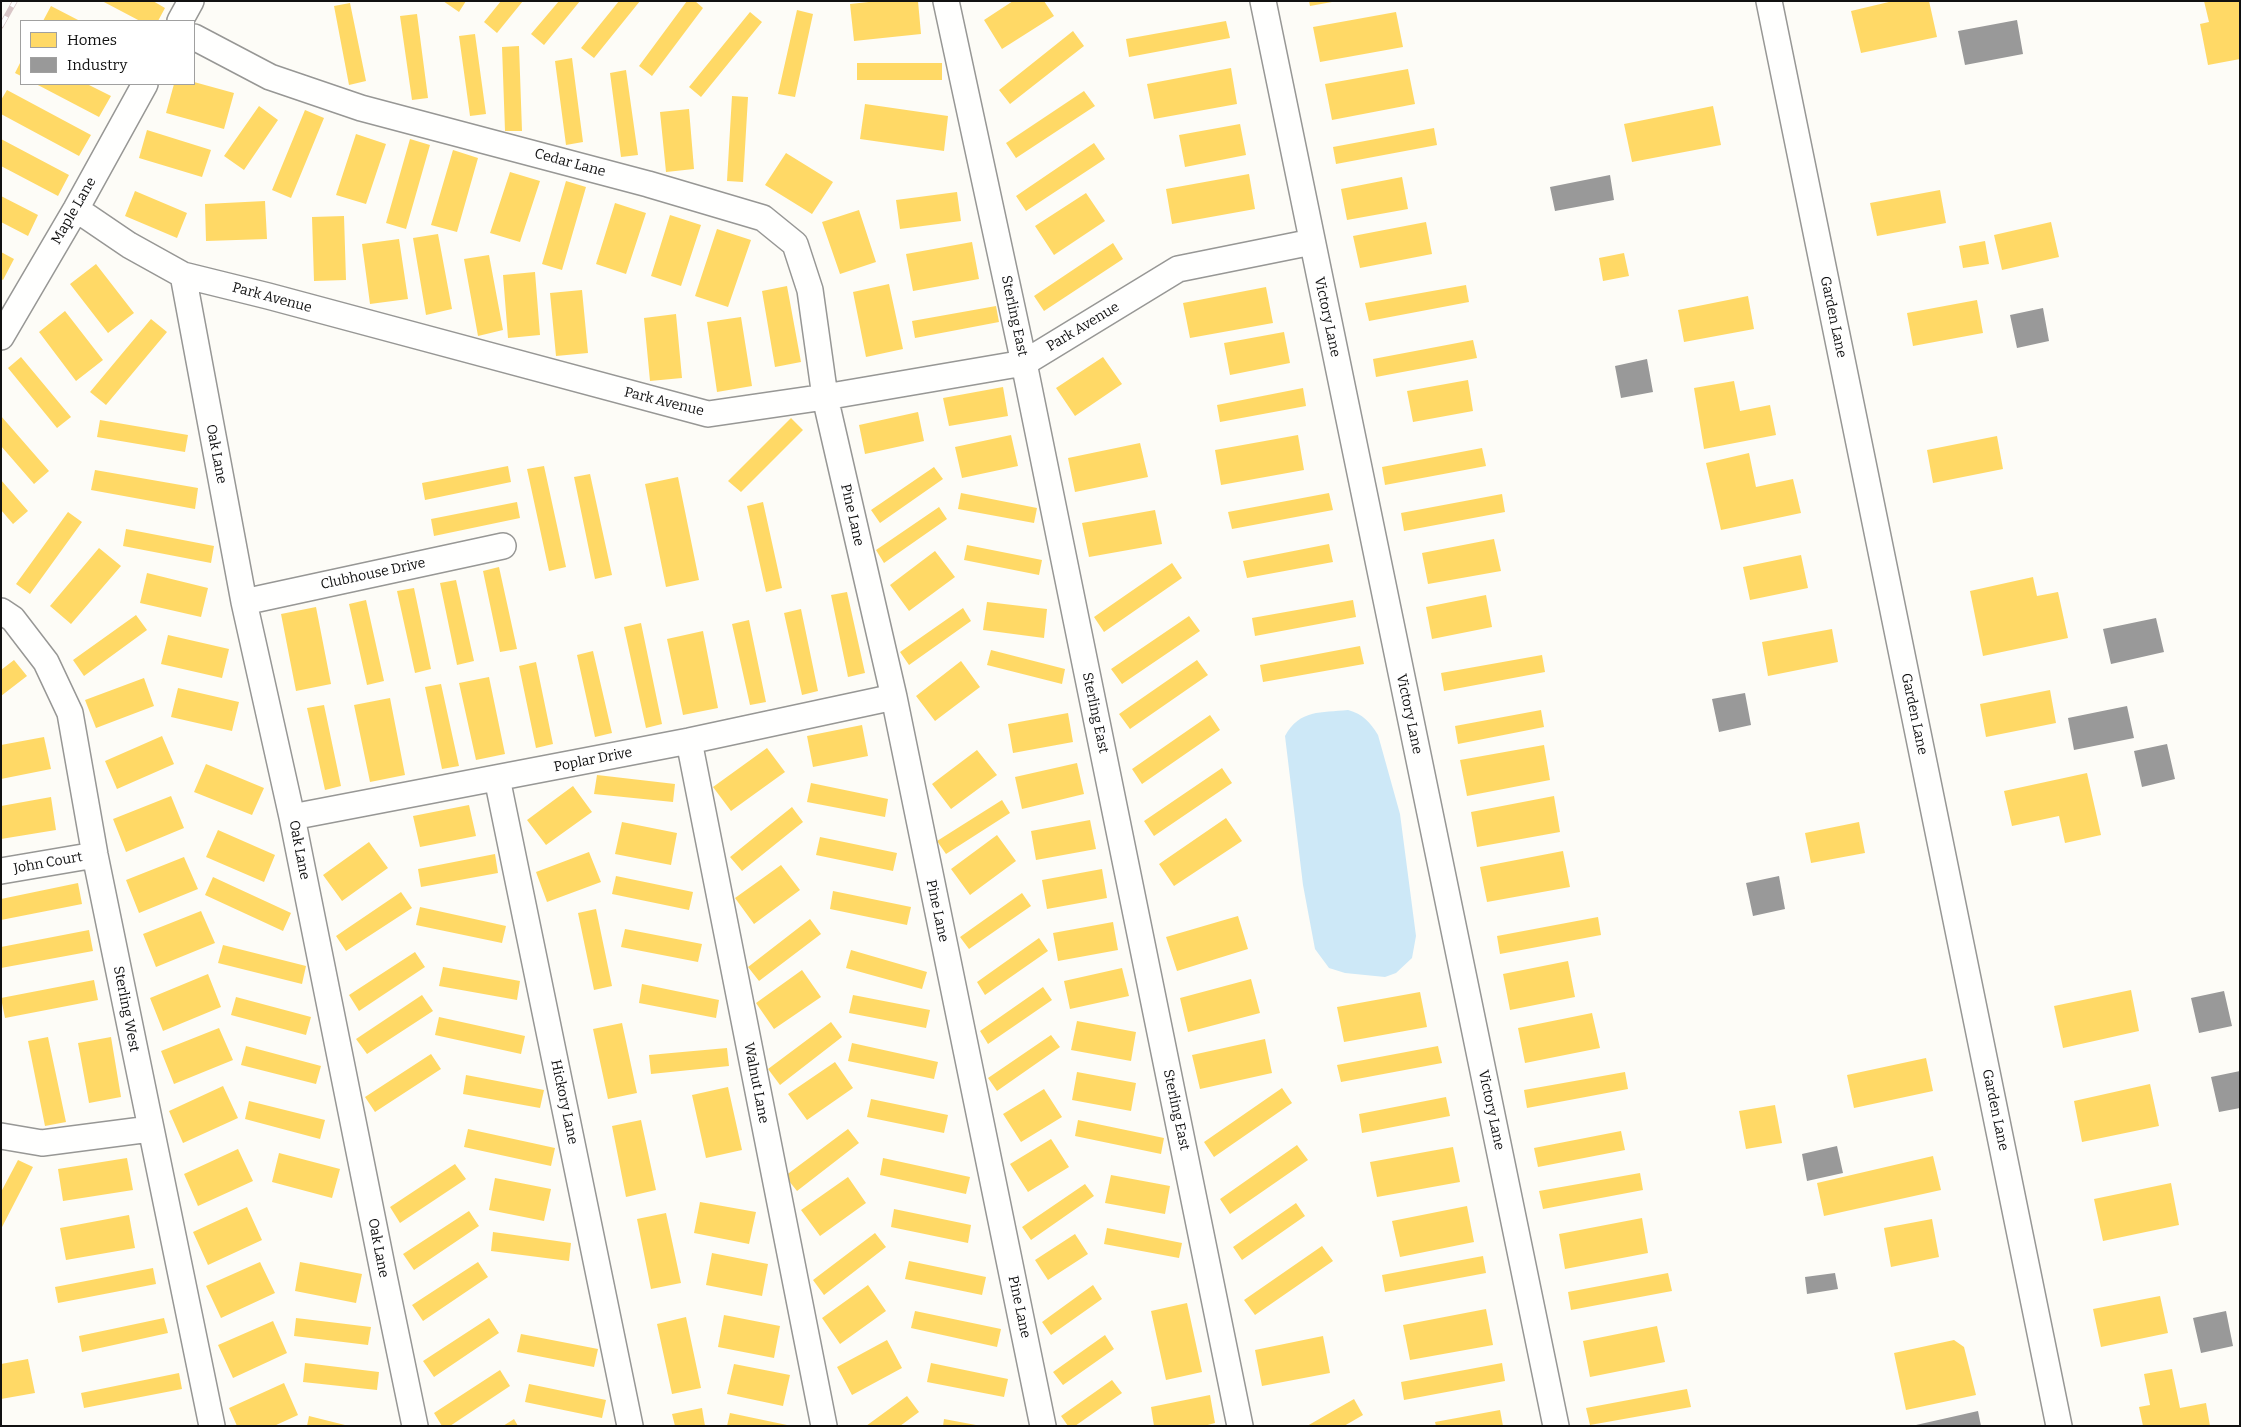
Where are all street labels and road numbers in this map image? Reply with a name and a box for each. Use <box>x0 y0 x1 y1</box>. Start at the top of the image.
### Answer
street label: Cedar Lane <box>533 145 607 181</box>
street label: Maple Lane <box>48 175 100 247</box>
street label: Sterling East <box>997 274 1031 358</box>
street label: Victory Lane <box>1310 275 1344 359</box>
street label: Garden Lane <box>1816 275 1850 359</box>
street label: Park Avenue <box>230 279 314 317</box>
street label: Park Avenue <box>1044 299 1122 355</box>
street label: Park Avenue <box>622 384 706 420</box>
street label: Oak Lane <box>202 423 230 485</box>
street label: Pine Lane <box>837 482 867 548</box>
street label: Clubhouse Drive <box>319 555 427 593</box>
street label: Sterling East <box>1078 671 1112 755</box>
street label: Victory Lane <box>1392 672 1426 756</box>
street label: Garden Lane <box>1897 672 1931 756</box>
street label: Poplar Drive <box>552 744 634 776</box>
street label: Oak Lane <box>285 819 313 881</box>
street label: John Court <box>12 849 84 877</box>
street label: Pine Lane <box>922 878 952 944</box>
street label: Sterling West <box>109 965 143 1053</box>
street label: Walnut Lane <box>740 1041 772 1125</box>
street label: Hickory Lane <box>547 1058 581 1146</box>
street label: Sterling East <box>1159 1068 1193 1152</box>
street label: Victory Lane <box>1474 1068 1508 1152</box>
street label: Garden Lane <box>1978 1068 2012 1152</box>
street label: Oak Lane <box>364 1217 392 1279</box>
street label: Pine Lane <box>1004 1274 1034 1340</box>

